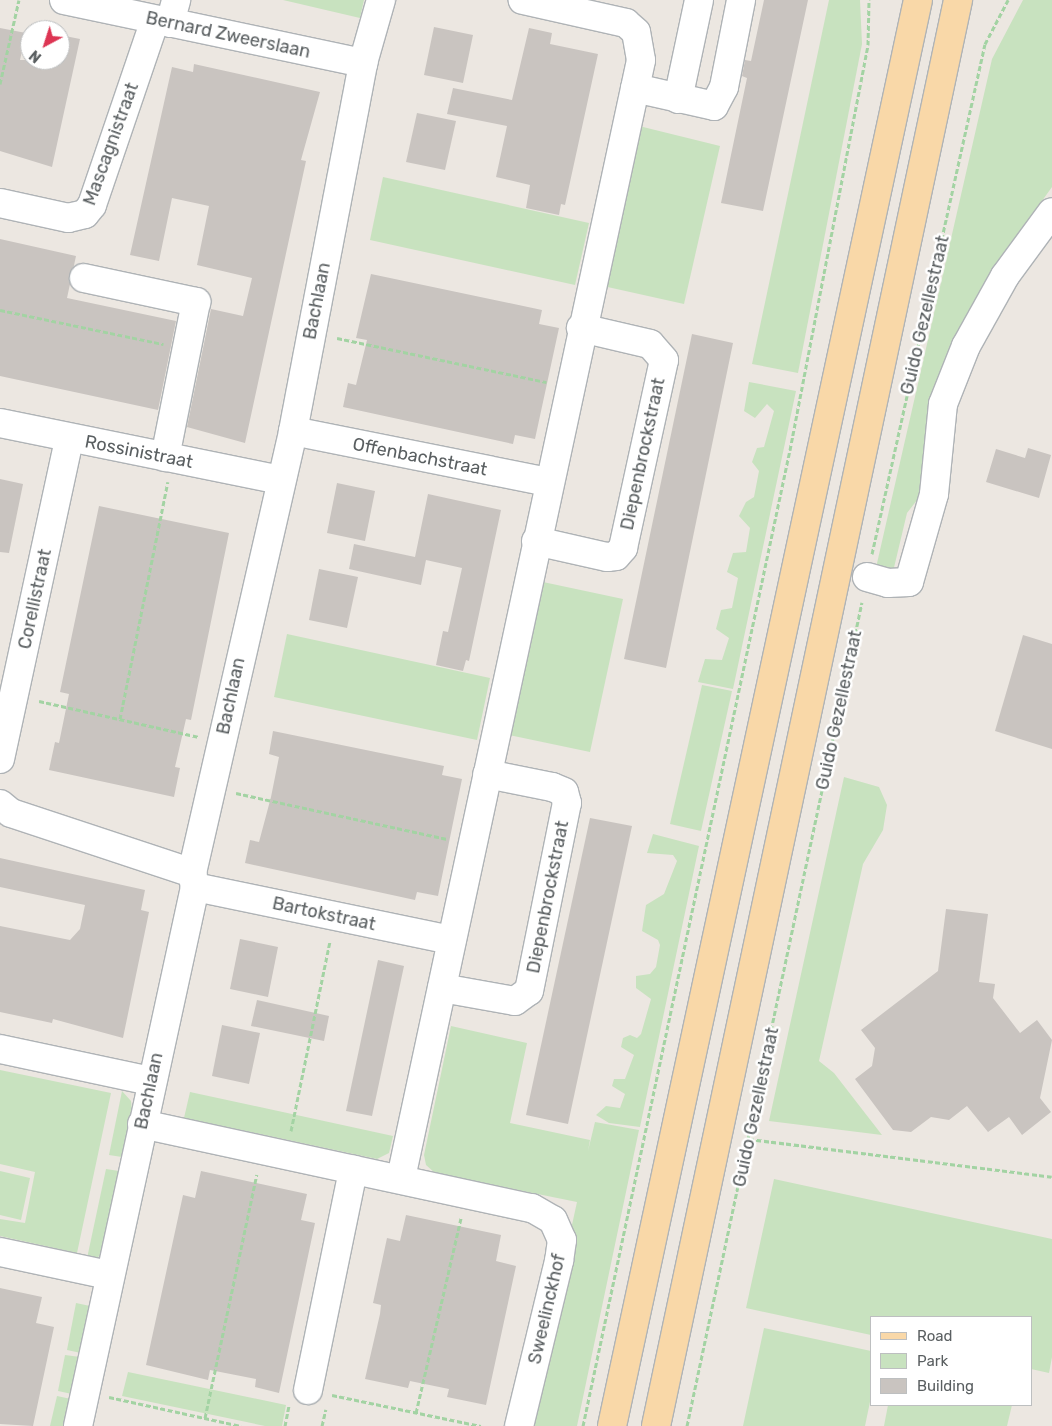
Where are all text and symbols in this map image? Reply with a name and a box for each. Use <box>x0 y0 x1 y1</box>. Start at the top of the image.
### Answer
street label: Bernard Zweerslaan <box>144 7 312 63</box>
north arrow <box>20 20 70 70</box>
text: N <box>26 46 45 66</box>
street label: Mascagnistraat <box>79 80 143 208</box>
street label: Guido Gezellestraat <box>896 233 954 397</box>
street label: Bachlaan <box>299 261 335 341</box>
street label: Diepenbrockstraat <box>616 376 670 532</box>
street label: Rossinistraat <box>83 431 195 473</box>
street label: Offenbachstraat <box>351 433 489 481</box>
street label: Corellistraat <box>14 547 56 651</box>
street label: Guido Gezellestraat <box>812 628 866 792</box>
street label: Bachlaan <box>212 656 250 736</box>
street label: Diepenbrockstraat <box>523 819 573 975</box>
street label: Bartokstraat <box>270 893 378 935</box>
street label: Guido Gezellestraat <box>729 1025 783 1189</box>
street label: Bachlaan <box>130 1051 168 1131</box>
street label: Sweelinckhof <box>524 1252 570 1366</box>
legend <box>870 1316 1032 1406</box>
text: Road <box>917 1327 953 1345</box>
text: Park <box>917 1352 948 1370</box>
text: Building <box>917 1377 974 1395</box>

